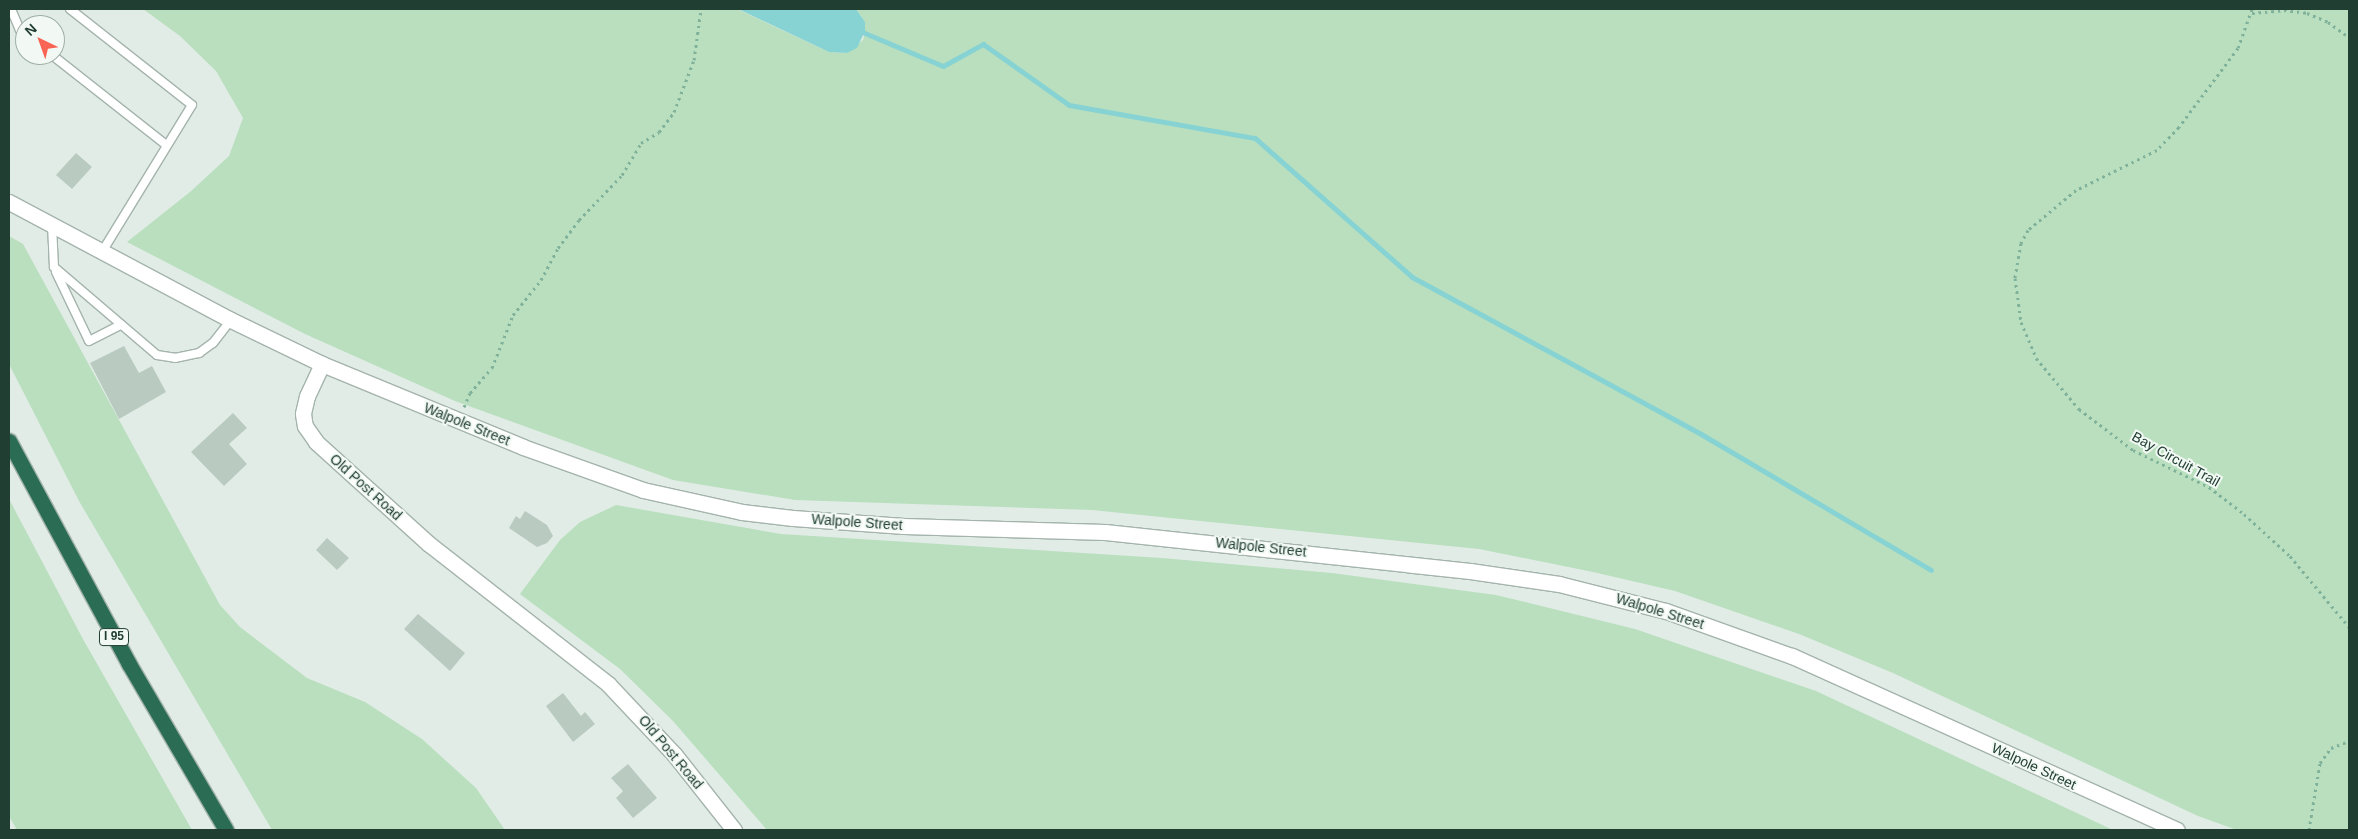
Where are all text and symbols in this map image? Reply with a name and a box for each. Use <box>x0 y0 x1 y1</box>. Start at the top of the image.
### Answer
north arrow <box>15 15 65 65</box>
text: N <box>22 20 40 39</box>
street label: Walpole Street <box>422 399 512 449</box>
street label: Bay Circuit Trail <box>2129 428 2223 490</box>
street label: Old Post Road <box>327 450 405 524</box>
street label: Walpole Street <box>811 510 903 534</box>
street label: Walpole Street <box>1215 534 1307 560</box>
street label: Walpole Street <box>1614 590 1706 632</box>
road number: I 95 <box>98 628 130 646</box>
street label: Old Post Road <box>635 712 707 792</box>
street label: Walpole Street <box>1989 739 2079 793</box>

